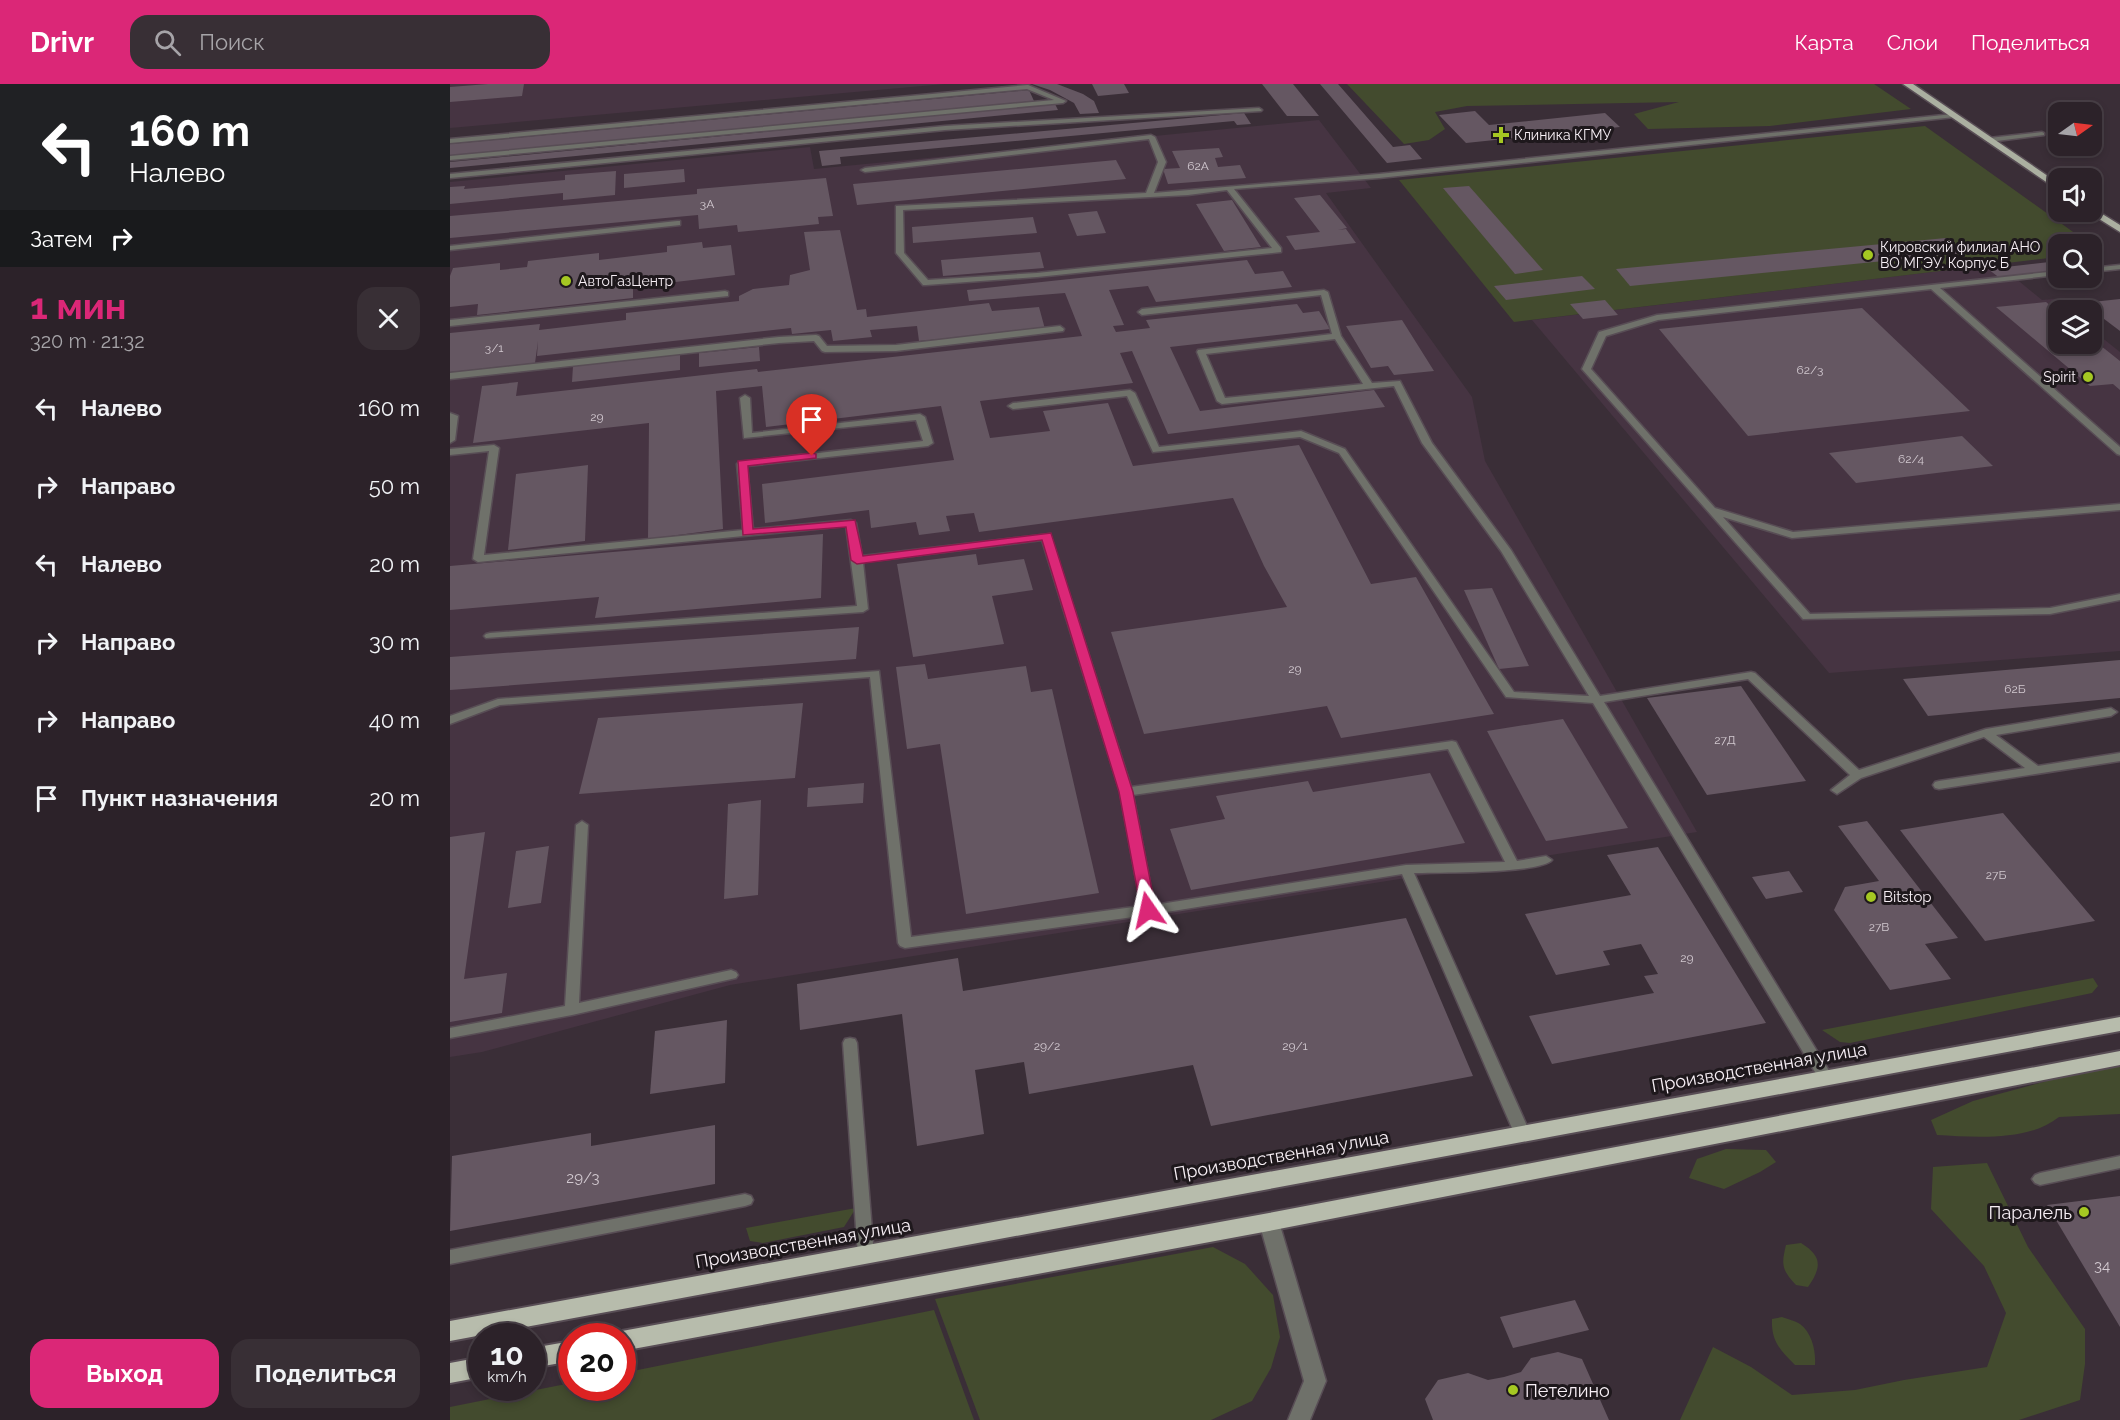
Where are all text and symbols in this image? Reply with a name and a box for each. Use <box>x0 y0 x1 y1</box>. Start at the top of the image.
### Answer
search box <box>130 15 550 69</box>
text: Drivr <box>30 26 94 59</box>
icon: search <box>151 26 184 59</box>
text: Поиск <box>199 29 265 55</box>
text: Карта <box>1795 30 1854 55</box>
text: Слои <box>1887 30 1938 55</box>
text: Поделиться <box>1971 30 2090 55</box>
north arrow <box>2048 102 2102 156</box>
map controls <box>2048 102 2102 354</box>
text: 160 m <box>129 107 250 156</box>
icon: left <box>30 108 108 186</box>
marker: Клиника КГМУ <box>1492 126 1510 144</box>
place label: Клиника КГМУ <box>1514 127 1611 143</box>
text: Налево <box>129 157 225 188</box>
house number: 62А <box>1187 159 1209 173</box>
button: sound <box>2048 168 2102 222</box>
house number: 3А <box>700 197 714 211</box>
icon: right <box>105 222 138 255</box>
text: Затем <box>30 226 93 252</box>
button: search <box>2048 234 2102 288</box>
place label: Кировский филиал АНО ВО МГЭУ. Корпус Б <box>1880 239 2040 271</box>
marker: Кировский филиал АНО ВО МГЭУ. Корпус Б <box>1861 248 1875 262</box>
place label: АвтоГазЦентр <box>578 273 674 289</box>
marker: АвтоГазЦентр <box>559 274 573 288</box>
text: 1 мин <box>30 285 126 327</box>
button: close <box>357 287 420 350</box>
button: layers <box>2048 300 2102 354</box>
text: 320 m · 21:32 <box>30 329 145 353</box>
house number: 3/1 <box>485 341 503 355</box>
house number: 62/3 <box>1797 363 1823 377</box>
place label: Spirit <box>2043 369 2076 385</box>
marker: Spirit <box>2081 370 2095 384</box>
icon: left <box>30 392 63 425</box>
pin <box>786 394 837 456</box>
text: Налево <box>81 395 162 421</box>
text: 160 m <box>358 395 420 421</box>
icon: arrive <box>795 403 828 436</box>
house number: 29 <box>590 410 604 424</box>
house number: 62/4 <box>1898 452 1925 466</box>
icon: right <box>30 470 63 503</box>
text: Направо <box>81 473 175 499</box>
text: 50 m <box>369 473 420 499</box>
icon: left <box>30 548 63 581</box>
text: Налево <box>81 551 162 577</box>
text: 20 m <box>369 551 420 577</box>
icon: right <box>30 626 63 659</box>
text: Направо <box>81 629 175 655</box>
text: 30 m <box>369 629 420 655</box>
house number: 29 <box>1288 662 1302 676</box>
house number: 62Б <box>2004 682 2026 696</box>
icon: right <box>30 704 63 737</box>
text: Направо <box>81 707 175 733</box>
text: 40 m <box>369 707 420 733</box>
house number: 27Д <box>1714 733 1736 747</box>
icon: arrive <box>30 782 63 815</box>
text: Пункт назначения <box>81 785 278 811</box>
text: 20 m <box>369 785 420 811</box>
house number: 27Б <box>1986 868 2006 882</box>
position arrow <box>1116 878 1180 942</box>
place label: Bitstop <box>1883 888 1932 906</box>
marker: Bitstop <box>1864 890 1878 904</box>
house number: 27В <box>1869 920 1889 934</box>
house number: 29 <box>1680 951 1694 965</box>
street label: Производственная улица <box>1650 1038 1868 1096</box>
house number: 29/2 <box>1034 1039 1060 1053</box>
house number: 29/1 <box>1282 1039 1308 1053</box>
street label: Производственная улица <box>1172 1126 1390 1184</box>
house number: 29/3 <box>566 1169 600 1187</box>
place label: Паралель <box>1989 1202 2072 1223</box>
marker: Паралель <box>2077 1205 2091 1219</box>
street label: Производственная улица <box>694 1214 912 1272</box>
house number: 34 <box>2094 1257 2110 1275</box>
speed limit sign: 20 <box>558 1323 636 1401</box>
text: 10 <box>490 1337 524 1372</box>
button: Выход <box>30 1339 219 1408</box>
button: Поделиться <box>231 1339 420 1408</box>
text: km/h <box>487 1368 527 1386</box>
place label: Петелино <box>1525 1380 1610 1401</box>
marker: Петелино <box>1506 1383 1520 1397</box>

